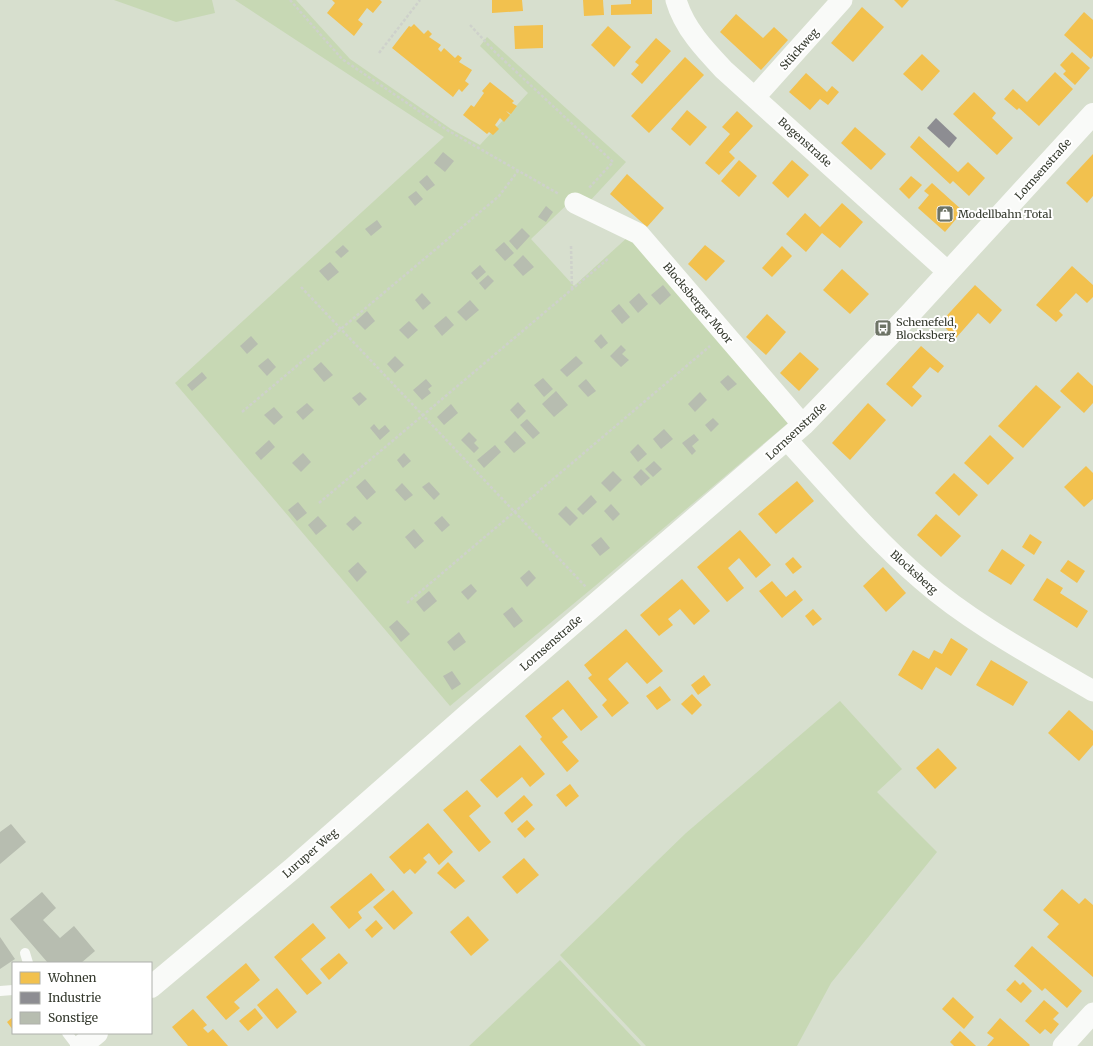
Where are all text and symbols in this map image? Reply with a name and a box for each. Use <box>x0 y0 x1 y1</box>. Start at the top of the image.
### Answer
street label: Stückweg <box>777 25 822 73</box>
street label: Bogenstraße <box>775 114 835 170</box>
street label: Lornsenstraße <box>1012 135 1074 203</box>
shop icon: Modellbahn Total <box>935 204 955 224</box>
place label: Modellbahn Total <box>958 207 1052 221</box>
street label: Blocksberger Moor <box>660 260 736 346</box>
place label: Schenefeld, Blocksberg <box>896 315 957 342</box>
bus stop icon: Schenefeld, Blocksberg <box>873 318 893 338</box>
street label: Lornsenstraße <box>763 399 829 463</box>
street label: Blocksberg <box>887 547 941 597</box>
street label: Lornsenstraße <box>517 612 585 674</box>
street label: Luruper Weg <box>280 825 341 881</box>
legend <box>12 962 152 1034</box>
text: Wohnen <box>47 970 96 985</box>
text: Industrie <box>48 990 101 1005</box>
text: Sonstige <box>48 1010 98 1025</box>

